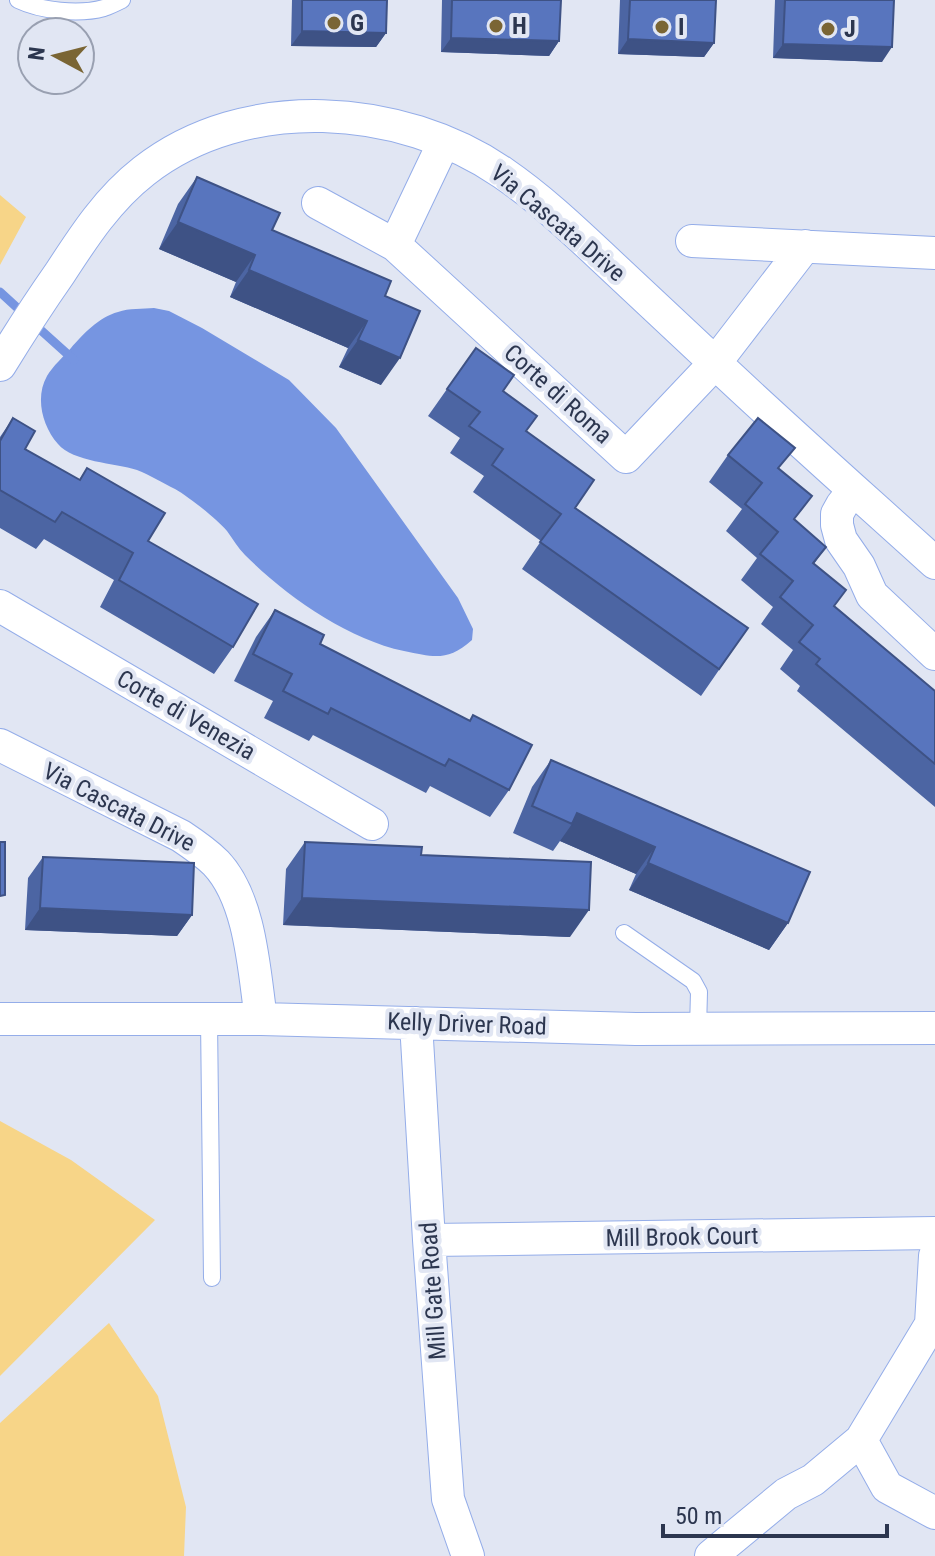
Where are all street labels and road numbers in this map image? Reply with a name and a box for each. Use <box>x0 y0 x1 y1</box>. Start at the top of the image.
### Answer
street label: Via Cascata Drive <box>485 159 631 287</box>
street label: Corte di Roma <box>499 339 617 449</box>
street label: Corte di Venezia <box>112 664 260 766</box>
street label: Via Cascata Drive <box>38 757 200 857</box>
street label: Kelly Driver Road <box>387 1007 547 1041</box>
street label: Mill Gate Road <box>414 1221 452 1361</box>
street label: Mill Brook Court <box>605 1222 759 1252</box>

